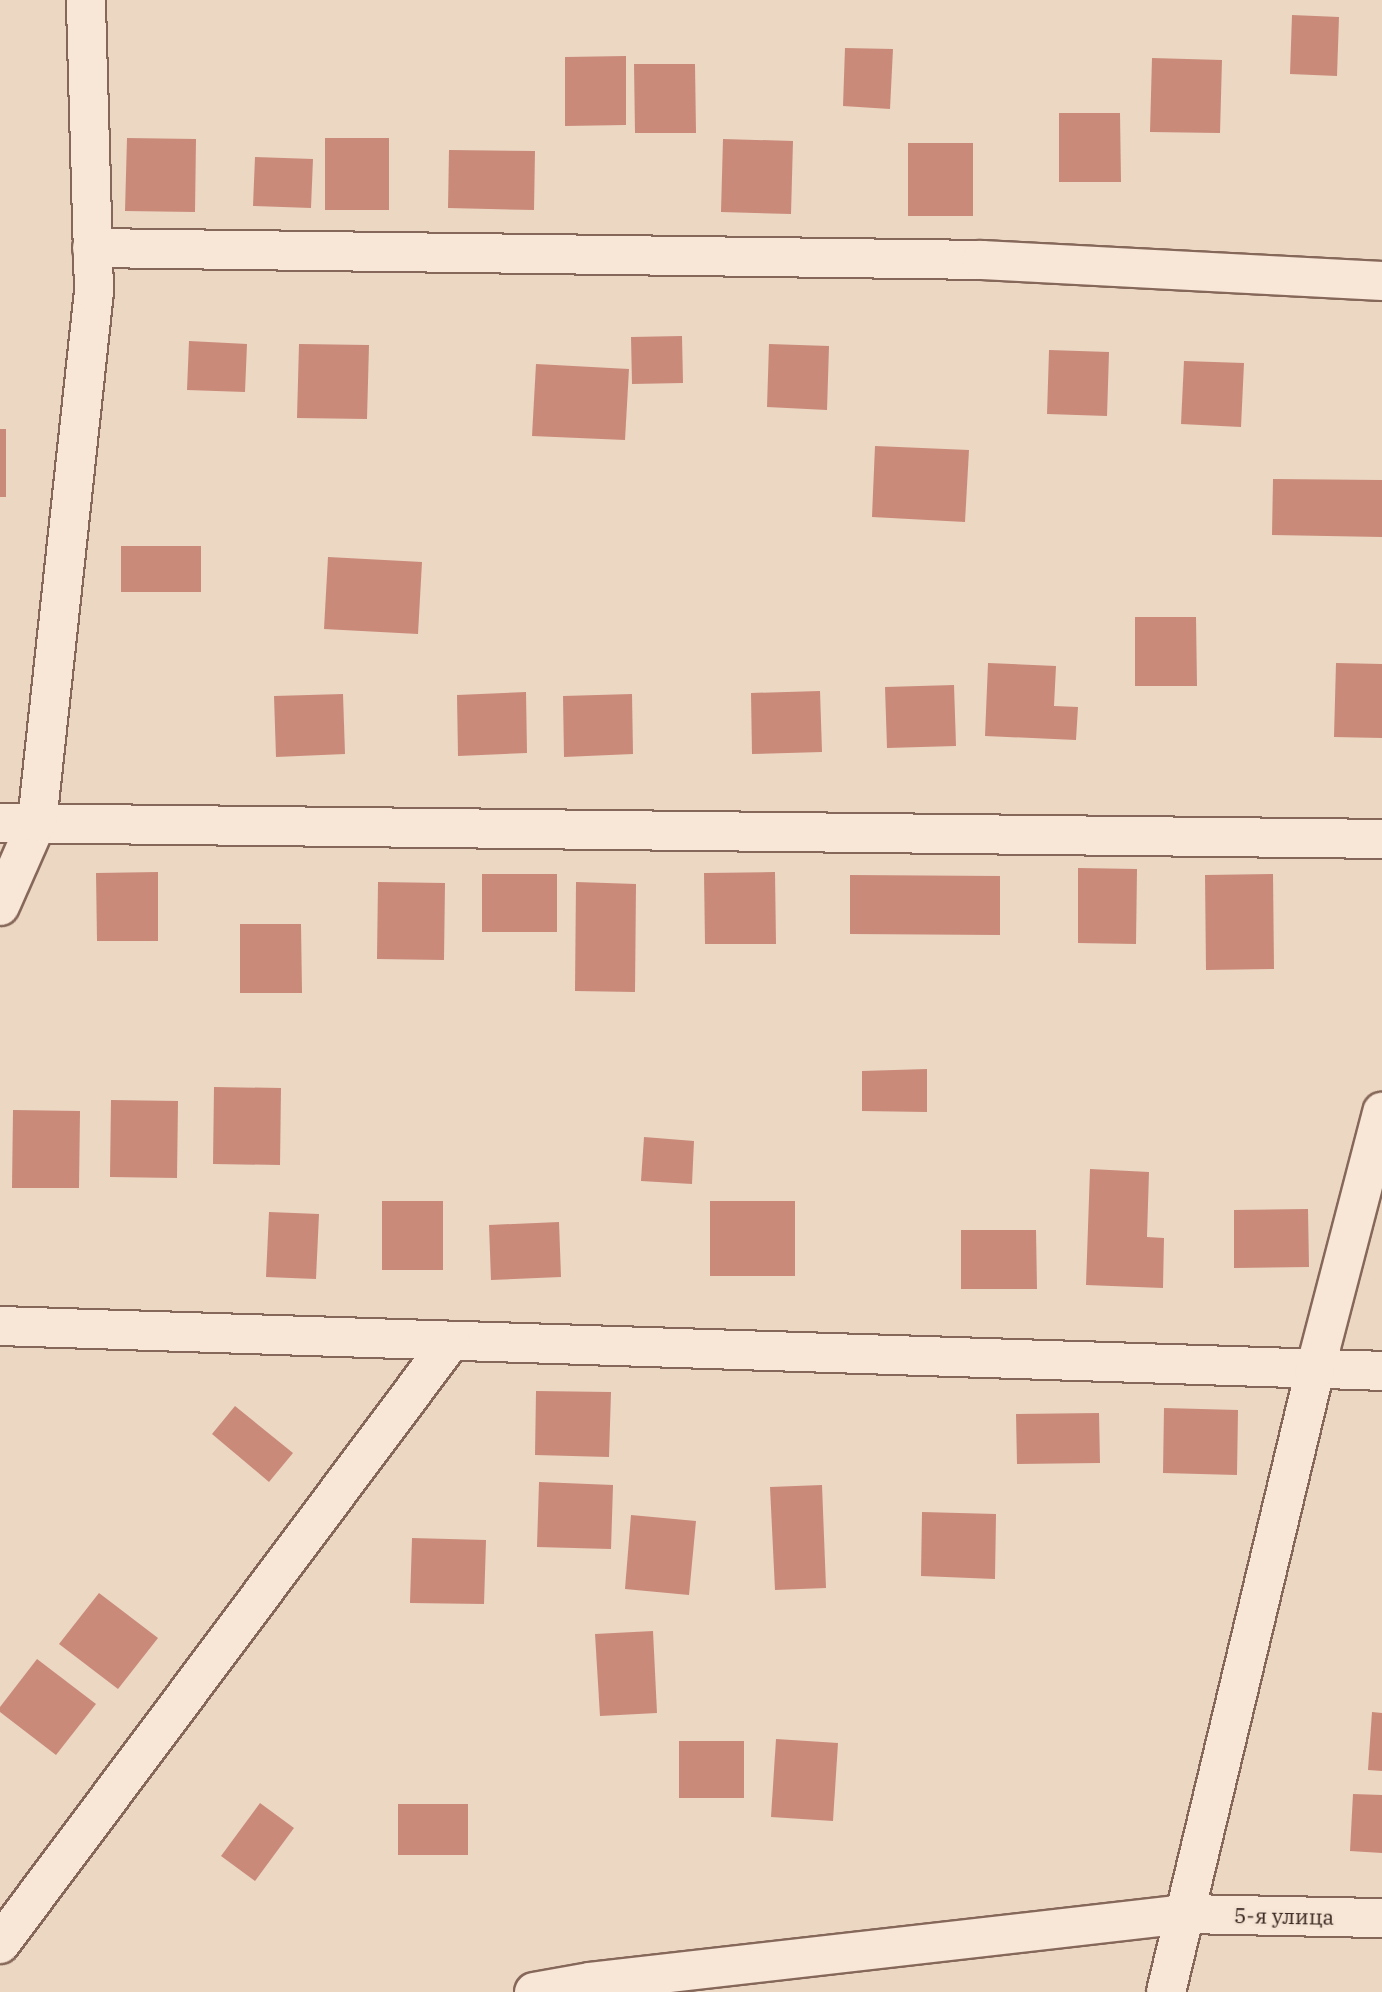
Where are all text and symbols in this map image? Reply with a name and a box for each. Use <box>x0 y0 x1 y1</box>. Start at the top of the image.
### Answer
street label: 5-я улица <box>1234 1903 1334 1929</box>

